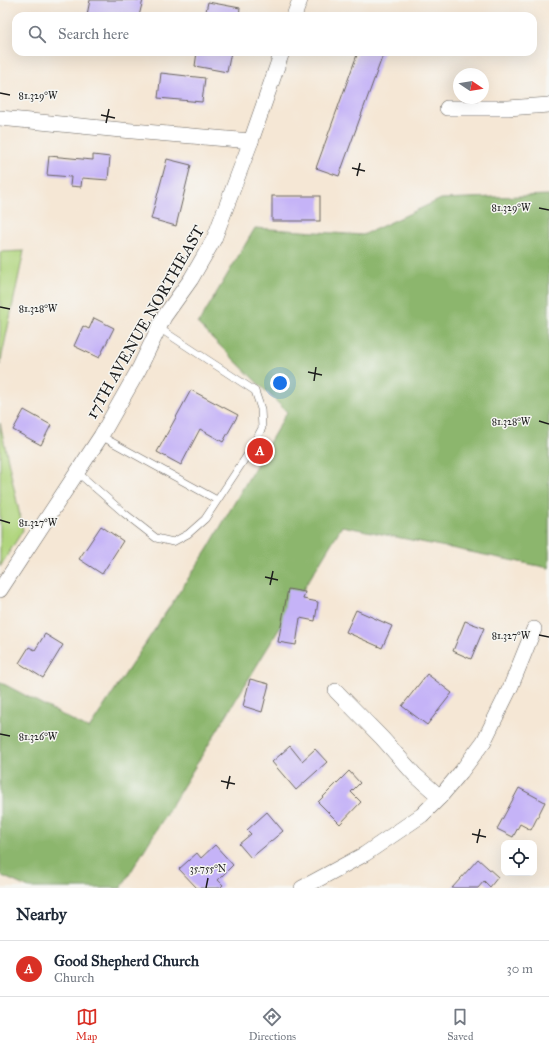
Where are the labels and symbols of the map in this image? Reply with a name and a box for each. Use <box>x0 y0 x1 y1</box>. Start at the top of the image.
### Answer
north arrow <box>453 68 489 104</box>
text: 81.329°W <box>19 90 58 102</box>
text: 81.329°W <box>492 202 531 214</box>
street label: 17TH AVENUE NORTHEAST <box>82 222 208 422</box>
text: 81.328°W <box>19 303 58 315</box>
your location <box>270 373 290 393</box>
text: 81.328°W <box>492 416 531 428</box>
pin: A <box>247 436 273 466</box>
text: 81.327°W <box>19 517 58 529</box>
text: 81.327°W <box>492 630 531 642</box>
text: 81.326°W <box>19 731 58 743</box>
text: 35.755°N <box>190 863 227 875</box>

